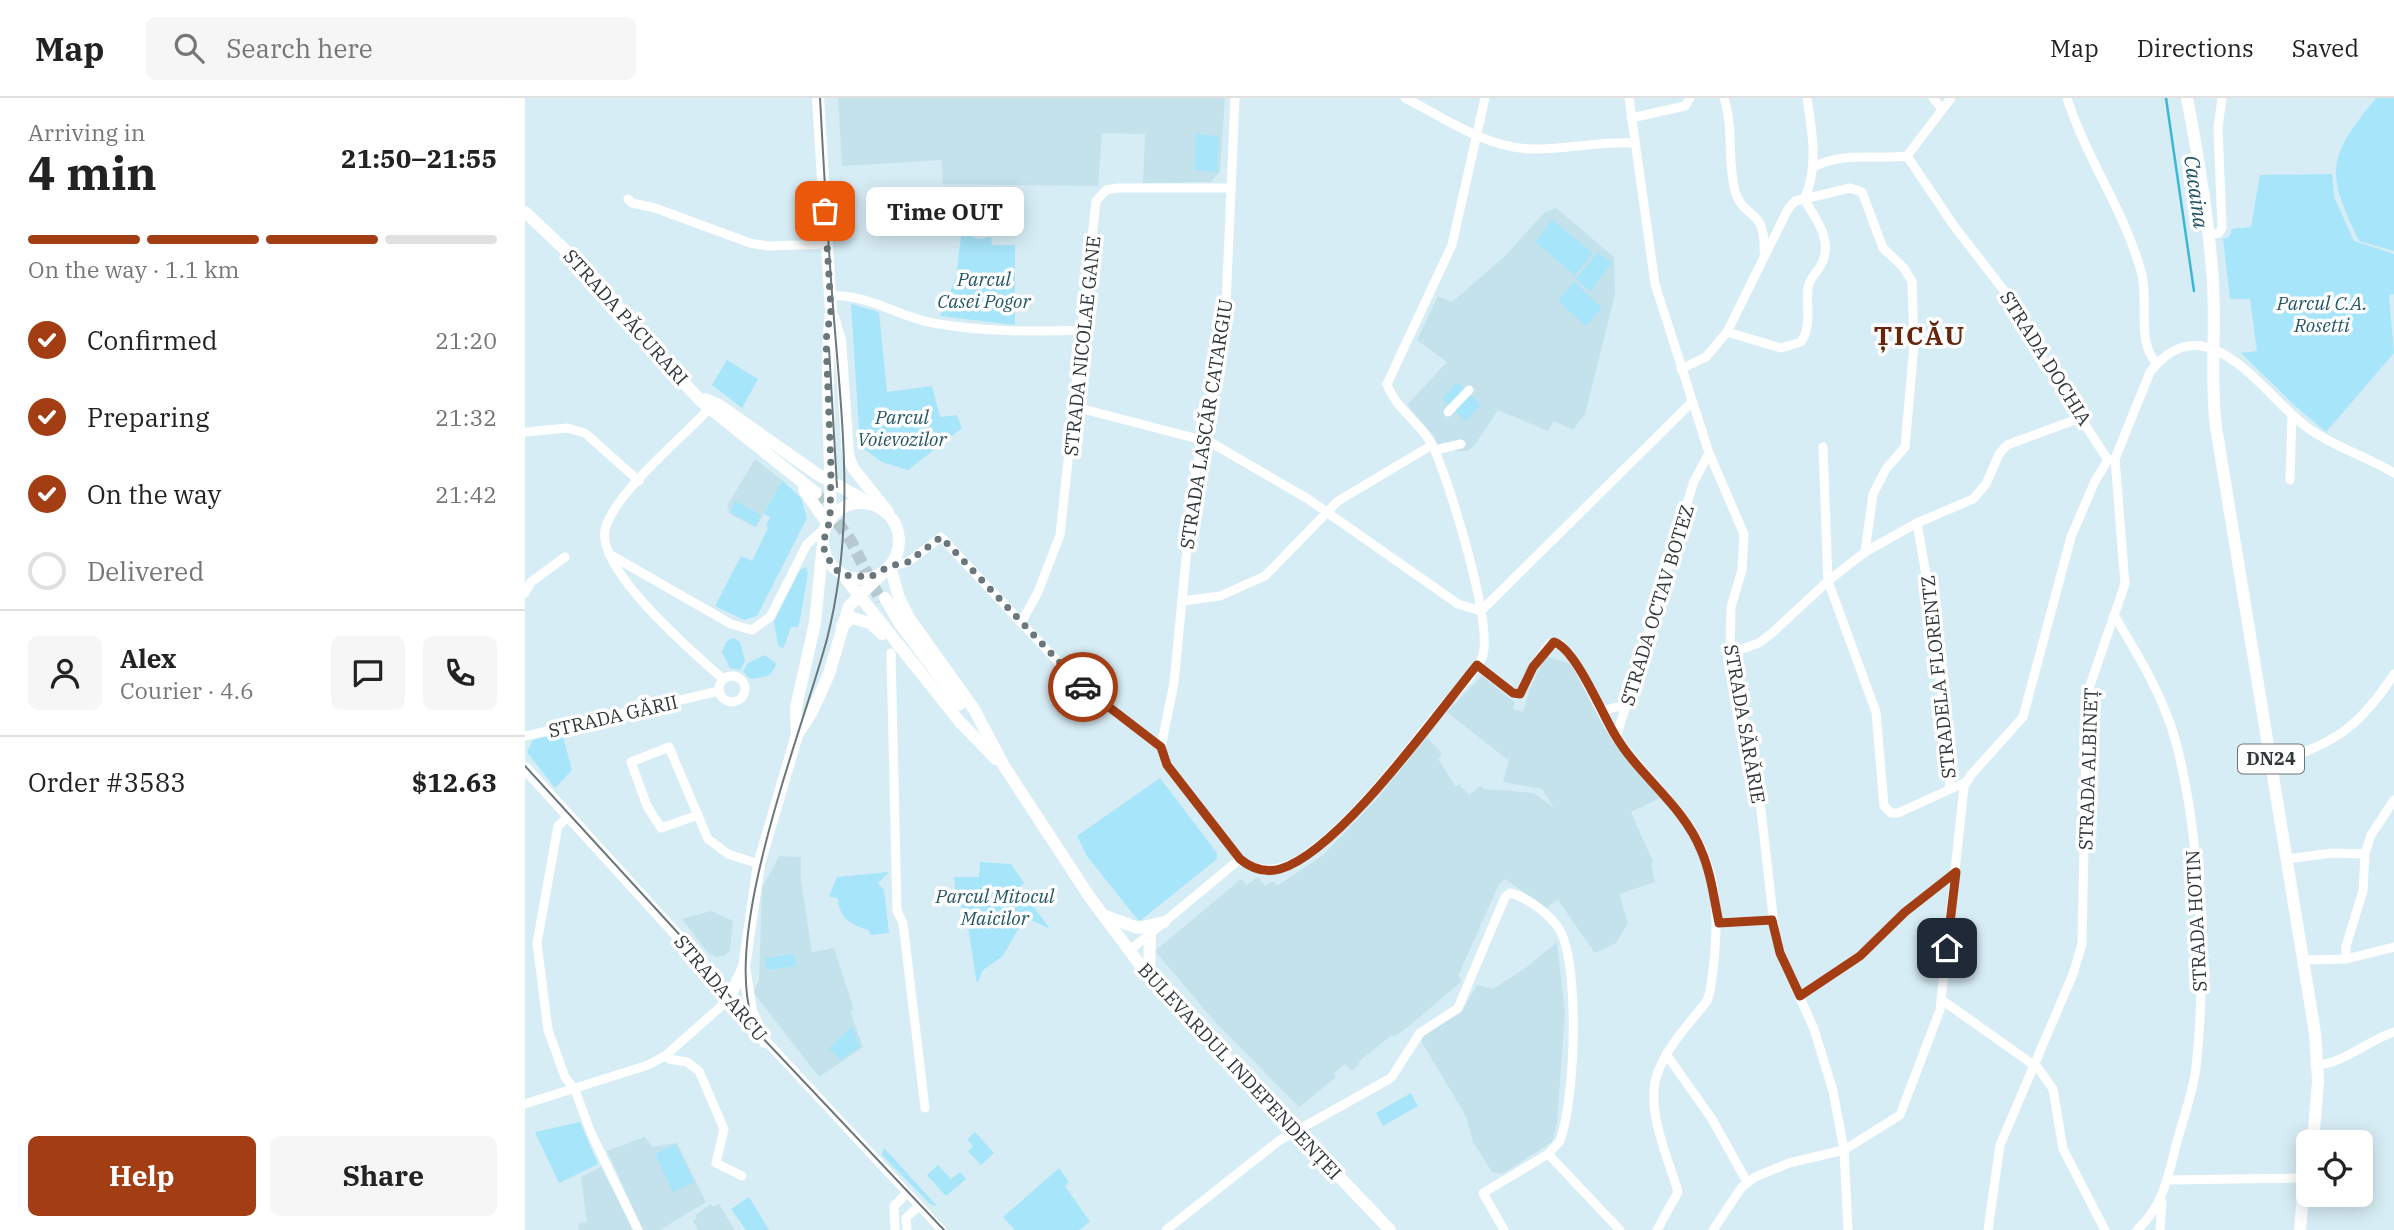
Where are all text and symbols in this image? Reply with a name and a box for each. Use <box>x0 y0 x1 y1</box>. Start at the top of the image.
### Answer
search box <box>146 17 636 80</box>
text: Map <box>35 27 104 70</box>
icon: search <box>170 29 208 67</box>
text: Search here <box>226 31 373 65</box>
text: Map <box>2050 32 2099 64</box>
text: Directions <box>2137 32 2254 64</box>
text: Saved <box>2292 32 2359 64</box>
text: Arriving in <box>28 117 145 147</box>
text: 21:50–21:55 <box>341 141 497 175</box>
text: 4 min <box>28 143 157 203</box>
water label: Cacaina <box>2178 153 2216 231</box>
pin <box>795 181 855 241</box>
callout: Time OUT <box>867 186 1025 236</box>
icon: bag <box>806 192 844 230</box>
text: Time OUT <box>887 196 1003 226</box>
street label: STRADA NICOLAE GANE <box>1058 235 1106 457</box>
street label: STRADA PĂCURARI <box>559 244 693 390</box>
text: On the way · 1.1 km <box>28 254 240 284</box>
park label: Parcul Casei Pogor <box>937 267 1031 313</box>
street label: STRADA DOCHIA <box>1995 286 2097 430</box>
park label: Parcul C.A. Rosetti <box>2276 291 2367 337</box>
street label: STRADA LASCĂR CATARGIU <box>1174 297 1238 551</box>
district label: ȚICĂU <box>1874 318 1966 353</box>
icon: check <box>28 321 66 359</box>
text: Confirmed <box>87 323 218 357</box>
text: 21:20 <box>435 325 497 355</box>
icon: check <box>28 398 66 436</box>
text: Preparing <box>87 400 209 434</box>
text: 21:32 <box>435 402 497 432</box>
park label: Parcul Voievozilor <box>857 405 947 451</box>
icon: check <box>28 475 66 513</box>
text: On the way <box>87 477 221 511</box>
text: 21:42 <box>435 479 497 509</box>
street label: STRADA OCTAV BOTEZ <box>1615 501 1699 709</box>
text: Delivered <box>87 554 204 588</box>
street label: STRADELA FLORENTZ <box>1915 574 1961 780</box>
button: person <box>28 636 102 710</box>
button: chat <box>331 636 405 710</box>
button: phone <box>423 636 497 710</box>
text: Alex <box>120 641 176 675</box>
street label: STRADA SĂRĂRIE <box>1719 643 1771 805</box>
courier <box>1048 652 1118 722</box>
icon: car <box>1064 668 1102 706</box>
text: Courier · 4.6 <box>120 675 254 705</box>
street label: STRADA ALBINEȚ <box>2073 687 2103 851</box>
street label: STRADA GĂRII <box>546 689 680 743</box>
road number: DN24 <box>2238 744 2304 774</box>
text: Order #3583 <box>28 765 186 799</box>
text: $12.63 <box>412 765 497 799</box>
street label: STRADA HOTIN <box>2180 850 2212 992</box>
park label: Parcul Mitocul Maicilor <box>935 884 1055 930</box>
pin <box>1917 918 1977 978</box>
icon: home <box>1928 929 1966 967</box>
street label: STRADA ARCU <box>670 930 773 1046</box>
street label: BULEVARDUL INDEPENDENȚEI <box>1133 958 1347 1184</box>
map controls <box>2296 1130 2373 1207</box>
button: locate <box>2296 1130 2373 1207</box>
button: Help <box>28 1136 256 1216</box>
button: Share <box>270 1136 497 1216</box>

